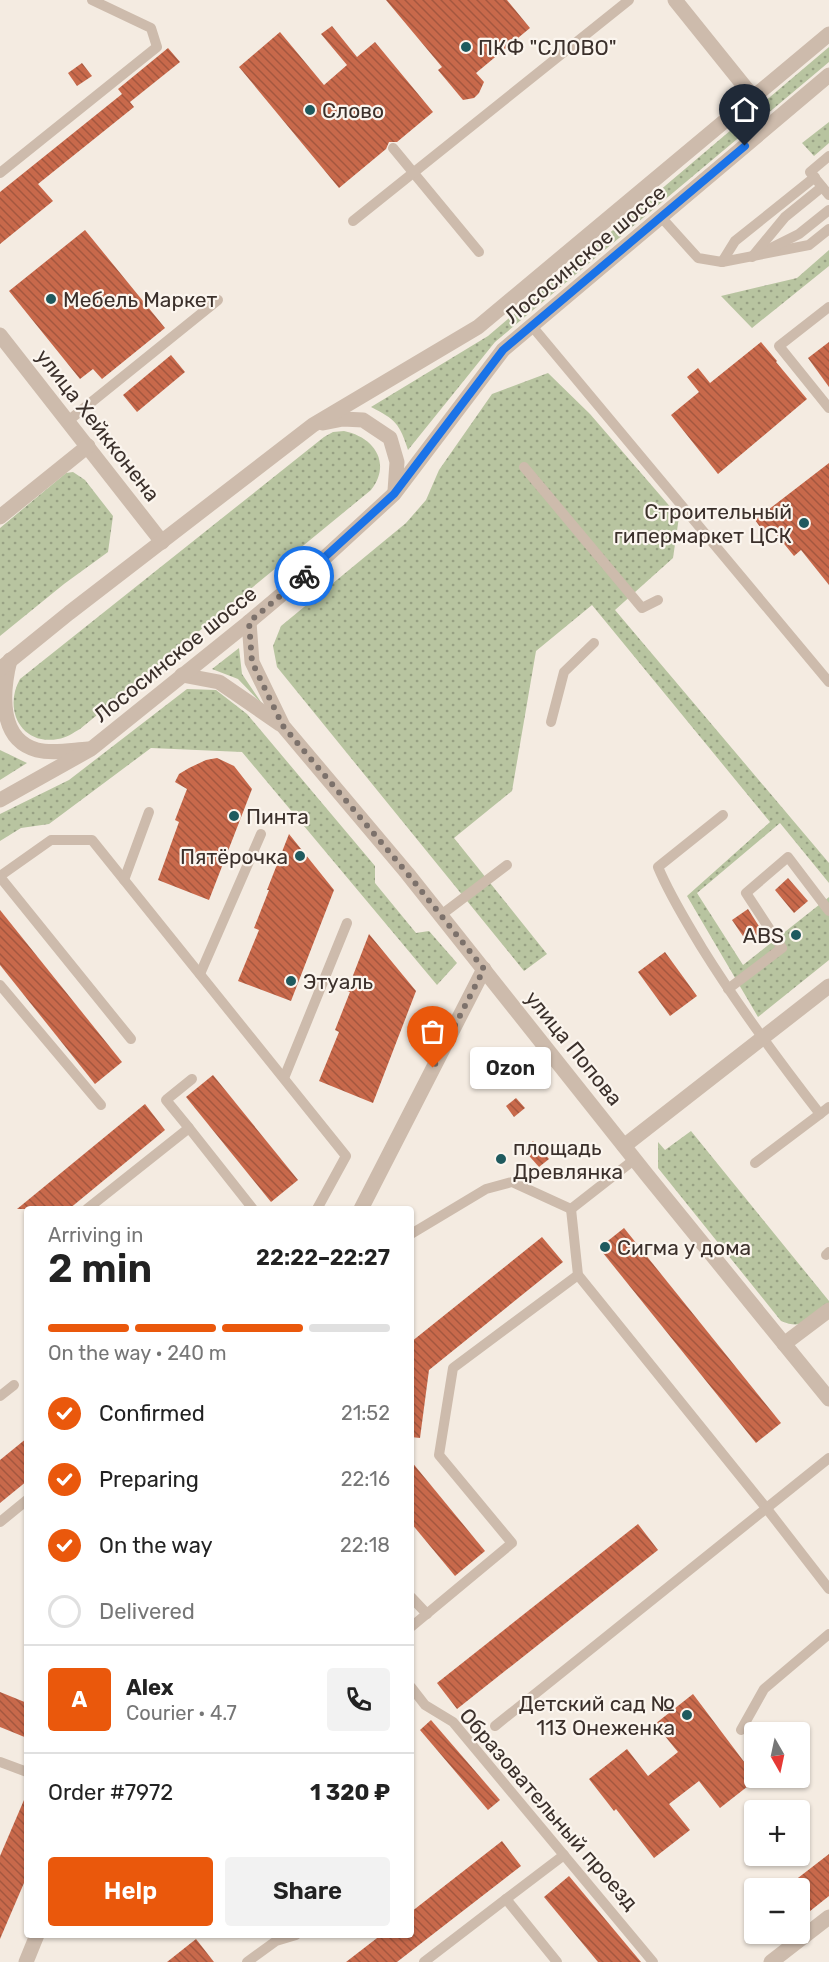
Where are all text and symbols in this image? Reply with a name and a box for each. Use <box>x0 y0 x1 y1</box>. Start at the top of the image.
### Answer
place label: ПКФ "СЛОВО" <box>478 35 617 60</box>
marker: ПКФ "СЛОВО" <box>459 40 473 54</box>
pin <box>719 84 770 146</box>
icon: home <box>728 93 761 126</box>
place label: Слово <box>322 98 384 123</box>
marker: Слово <box>303 103 317 117</box>
street label: Лососинское шоссе <box>499 179 671 329</box>
place label: Мебель Маркет <box>63 287 217 312</box>
marker: Мебель Маркет <box>44 292 58 306</box>
street label: улица Хейкконена <box>31 344 165 506</box>
place label: Строительный гипермаркет ЦСК <box>614 499 792 548</box>
marker: Строительный гипермаркет ЦСК <box>797 516 811 530</box>
courier <box>274 546 334 606</box>
icon: bike <box>288 560 321 593</box>
street label: Лососинское шоссе <box>88 581 262 727</box>
place label: Пинта <box>246 804 309 829</box>
marker: Пинта <box>227 809 241 823</box>
place label: Пятёрочка <box>180 844 288 869</box>
marker: Пятёрочка <box>293 849 307 863</box>
place label: ABS <box>743 923 784 948</box>
marker: ABS <box>789 928 803 942</box>
place label: Этуаль <box>303 969 373 994</box>
marker: Этуаль <box>284 974 298 988</box>
street label: улица Попова <box>520 986 628 1110</box>
pin <box>407 1006 458 1068</box>
icon: bag <box>416 1015 449 1048</box>
callout: Ozon <box>469 1047 550 1089</box>
text: Ozon <box>486 1056 535 1080</box>
place label: площадь Древлянка <box>513 1135 623 1184</box>
marker: площадь Древлянка <box>494 1152 508 1166</box>
text: Arriving in <box>48 1223 143 1247</box>
place label: Сигма у дома <box>617 1235 751 1260</box>
marker: Сигма у дома <box>598 1240 612 1254</box>
text: 22:22–22:27 <box>256 1244 390 1271</box>
text: 2 min <box>48 1246 152 1292</box>
text: On the way · 240 m <box>48 1341 227 1365</box>
icon: check <box>48 1397 81 1430</box>
text: Confirmed <box>99 1400 205 1427</box>
text: 21:52 <box>341 1401 390 1425</box>
icon: check <box>48 1463 81 1496</box>
text: Preparing <box>99 1466 199 1493</box>
text: 22:16 <box>341 1467 390 1491</box>
icon: check <box>48 1529 81 1562</box>
text: On the way <box>99 1532 213 1559</box>
text: 22:18 <box>340 1533 390 1557</box>
text: Delivered <box>99 1598 195 1625</box>
button: phone <box>327 1668 390 1731</box>
text: Alex <box>126 1674 174 1701</box>
text: A <box>72 1686 87 1713</box>
place label: Детский сад № 113 Онеженка <box>519 1691 675 1740</box>
text: Courier · 4.7 <box>126 1701 237 1725</box>
street label: Образовательный проезд <box>454 1703 644 1915</box>
marker: Детский сад № 113 Онеженка <box>680 1708 694 1722</box>
north arrow <box>744 1722 810 1788</box>
map controls <box>744 1722 810 1944</box>
text: Order #7972 <box>48 1779 173 1806</box>
text: 1 320 ₽ <box>310 1779 390 1806</box>
button: + <box>744 1800 810 1866</box>
button: Help <box>48 1857 213 1926</box>
button: Share <box>225 1857 390 1926</box>
button: − <box>744 1878 810 1944</box>

